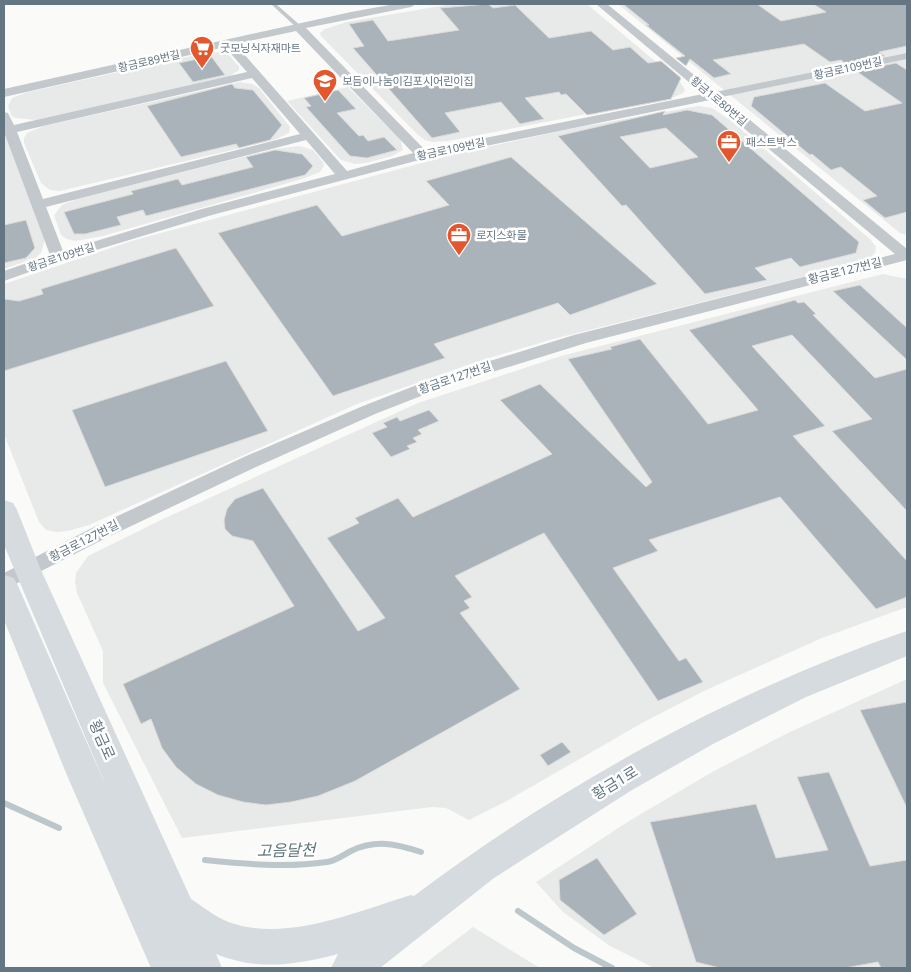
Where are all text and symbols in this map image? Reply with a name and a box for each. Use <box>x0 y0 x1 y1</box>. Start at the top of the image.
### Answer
supermarket icon: 굿모닝식자재마트 <box>189 35 215 69</box>
place label: 굿모닝식자재마트 <box>220 40 301 55</box>
street label: 황금로89번길 <box>116 46 181 75</box>
street label: 황금로109번길 <box>812 53 883 82</box>
school or university icon: 보듬이나눔이김포시어린이집 <box>312 68 338 102</box>
place label: 보듬이나눔이김포시어린이집 <box>342 73 474 88</box>
street label: 황금1로80번길 <box>688 73 751 129</box>
office icon: 패스트박스 <box>716 129 742 163</box>
street label: 황금로109번길 <box>415 134 486 163</box>
place label: 패스트박스 <box>746 134 797 149</box>
office icon: 로지스화물 <box>446 222 472 256</box>
place label: 로지스화물 <box>476 227 527 242</box>
street label: 황금로109번길 <box>25 239 96 274</box>
street label: 황금로127번길 <box>806 253 884 288</box>
street label: 황금로127번길 <box>416 357 493 398</box>
street label: 황금로127번길 <box>46 516 121 565</box>
street label: 황금로 <box>85 717 120 763</box>
street label: 황금1로 <box>588 761 641 804</box>
water label: 고음달천 <box>256 838 318 862</box>

